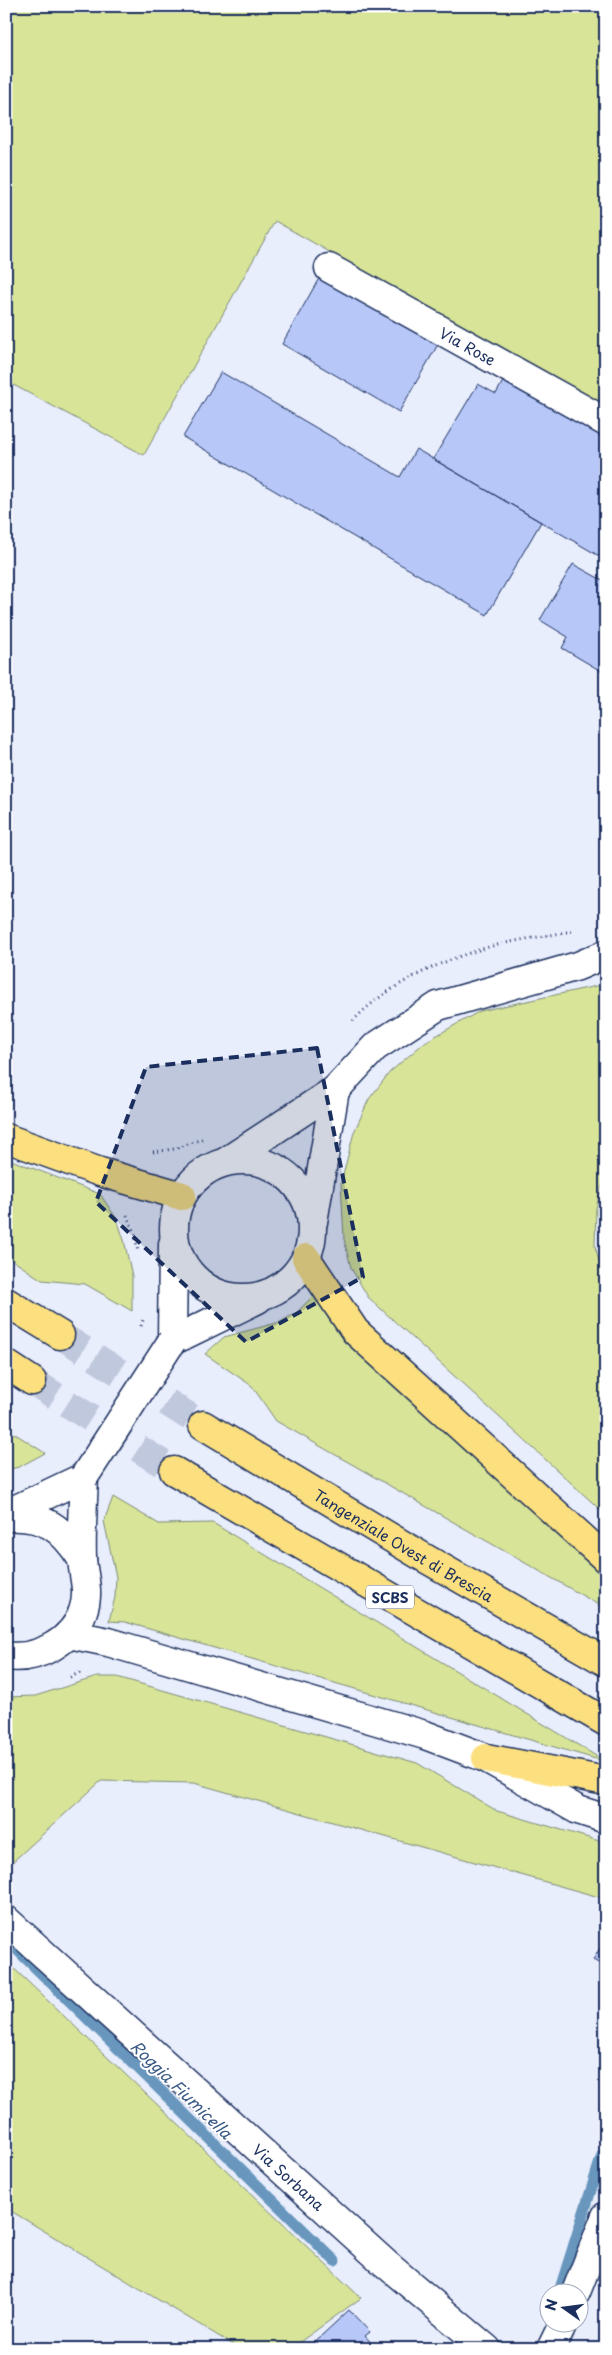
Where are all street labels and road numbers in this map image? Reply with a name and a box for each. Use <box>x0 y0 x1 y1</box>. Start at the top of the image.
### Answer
street label: Via Rose <box>436 320 501 370</box>
street label: Tangenziale Ovest di Brescia <box>310 1483 499 1607</box>
road number: SCBS <box>366 1585 414 1608</box>
street label: Via Sorbana <box>248 2138 331 2216</box>

